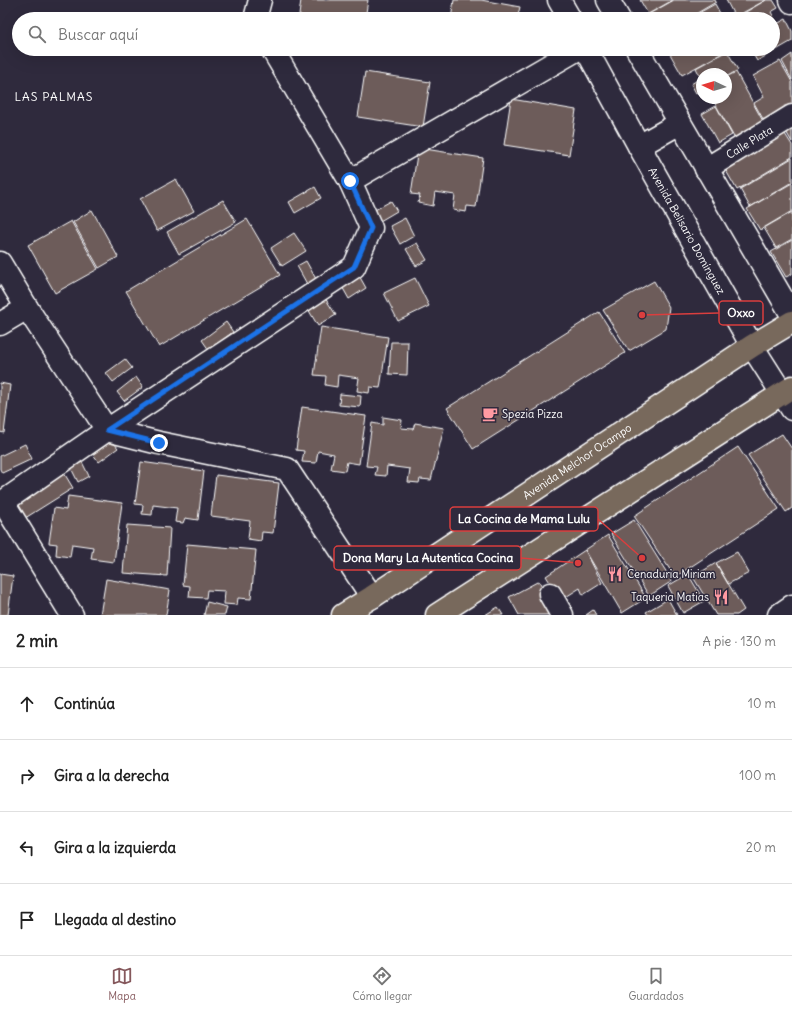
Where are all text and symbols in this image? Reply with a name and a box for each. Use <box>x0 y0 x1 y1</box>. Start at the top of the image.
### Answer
search box <box>12 12 780 56</box>
icon: search <box>26 23 48 45</box>
text: Buscar aquí <box>58 25 138 44</box>
north arrow <box>696 68 732 104</box>
district label: LAS PALMAS <box>15 89 93 104</box>
street label: Calle Plata <box>723 123 775 162</box>
street label: Avenida Belisario Domínguez <box>645 165 728 297</box>
route start <box>341 172 359 190</box>
callout: Oxxo <box>719 301 763 325</box>
text: Oxxo <box>727 305 755 320</box>
cafe icon: Spezia Pizza <box>481 405 499 423</box>
place label: Spezia Pizza <box>502 407 563 421</box>
street label: Avenida Melchor Ocampo <box>520 421 634 502</box>
route end <box>150 434 168 452</box>
callout: La Cocina de Mama Lulu <box>450 507 598 531</box>
text: La Cocina de Mama Lulu <box>458 511 590 526</box>
callout: Dona Mary La Autentica Cocina <box>334 546 521 570</box>
text: Dona Mary La Autentica Cocina <box>343 550 513 566</box>
restaurant icon: Cenaduria Miriam <box>606 565 624 583</box>
place label: Cenaduria Miriam <box>627 567 716 581</box>
restaurant icon: Taqueria Matias <box>712 588 730 606</box>
place label: Taqueria Matias <box>631 590 709 604</box>
text: 2 min <box>16 630 58 652</box>
text: A pie · 130 m <box>703 633 776 650</box>
icon: ahead <box>16 693 38 715</box>
text: Continúa <box>54 694 115 713</box>
text: 10 m <box>748 695 776 712</box>
icon: right <box>16 765 38 787</box>
text: Gira a la derecha <box>54 766 169 785</box>
text: 100 m <box>739 767 776 784</box>
icon: left <box>16 837 38 859</box>
text: Gira a la izquierda <box>54 838 176 857</box>
text: 20 m <box>746 839 776 856</box>
icon: arrive <box>16 909 38 931</box>
text: Llegada al destino <box>54 910 176 929</box>
tab: Mapa <box>108 965 136 1003</box>
tab: Cómo llegar <box>352 965 412 1003</box>
tab: Guardados <box>628 965 684 1003</box>

